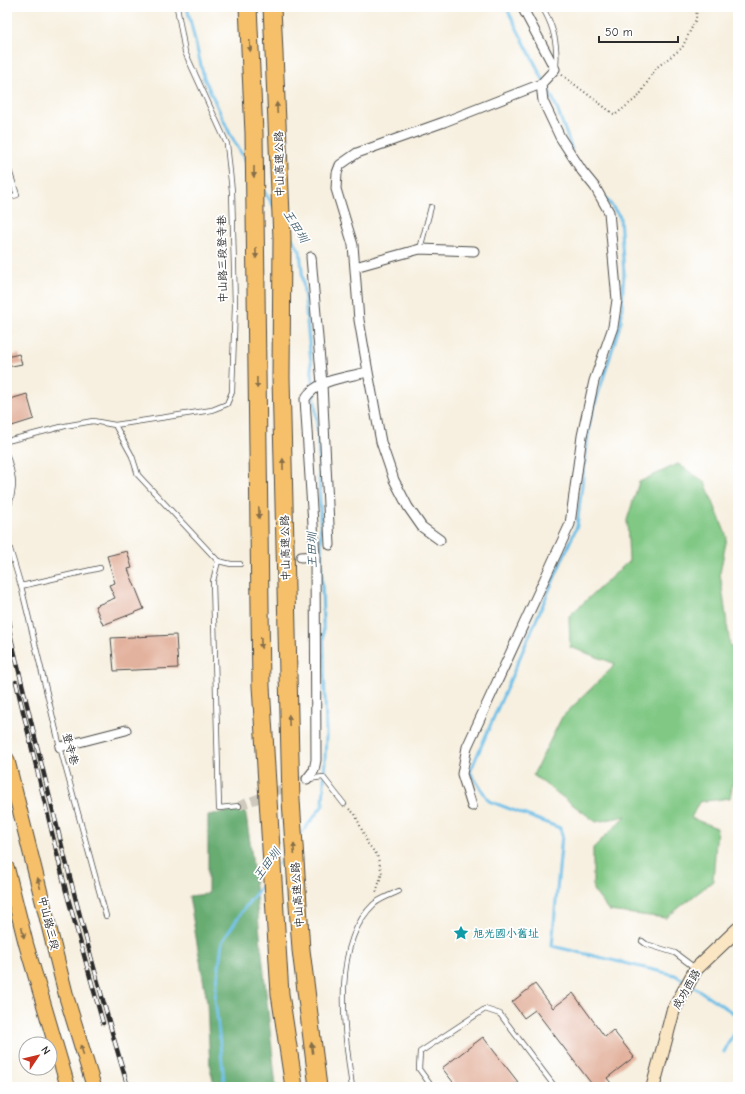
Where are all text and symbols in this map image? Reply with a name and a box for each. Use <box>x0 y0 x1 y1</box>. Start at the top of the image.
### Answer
scale bar <box>599 18 678 44</box>
text: 50 m <box>605 25 633 39</box>
one-way arrow <box>246 40 253 52</box>
one-way arrow <box>274 101 280 114</box>
street label: 中山高速公路 <box>272 131 287 197</box>
one-way arrow <box>251 166 257 179</box>
water label: 王田圳 <box>281 207 312 247</box>
street label: 中山路三段登寺巷 <box>215 215 230 303</box>
one-way arrow <box>252 247 259 259</box>
one-way arrow <box>254 377 260 390</box>
one-way arrow <box>280 457 286 470</box>
one-way arrow <box>256 507 262 520</box>
street label: 中山高速公路 <box>278 515 293 581</box>
water label: 王田圳 <box>305 530 319 568</box>
one-way arrow <box>258 637 264 650</box>
one-way arrow <box>286 713 292 726</box>
street label: 登寺巷 <box>60 732 81 767</box>
one-way arrow <box>291 843 298 855</box>
water label: 王田圳 <box>251 844 285 883</box>
street label: 中山高速公路 <box>289 862 306 928</box>
one-way arrow <box>36 877 42 889</box>
street label: 中山路三段 <box>36 895 61 951</box>
place icon: 旭光國小舊址 <box>452 924 470 942</box>
one-way arrow <box>20 927 26 939</box>
place label: 旭光國小舊址 <box>473 927 539 940</box>
street label: 成功西路 <box>670 967 703 1012</box>
north arrow <box>18 1036 58 1076</box>
one-way arrow <box>309 1042 315 1055</box>
one-way arrow <box>79 1043 85 1055</box>
text: N <box>38 1044 53 1057</box>

